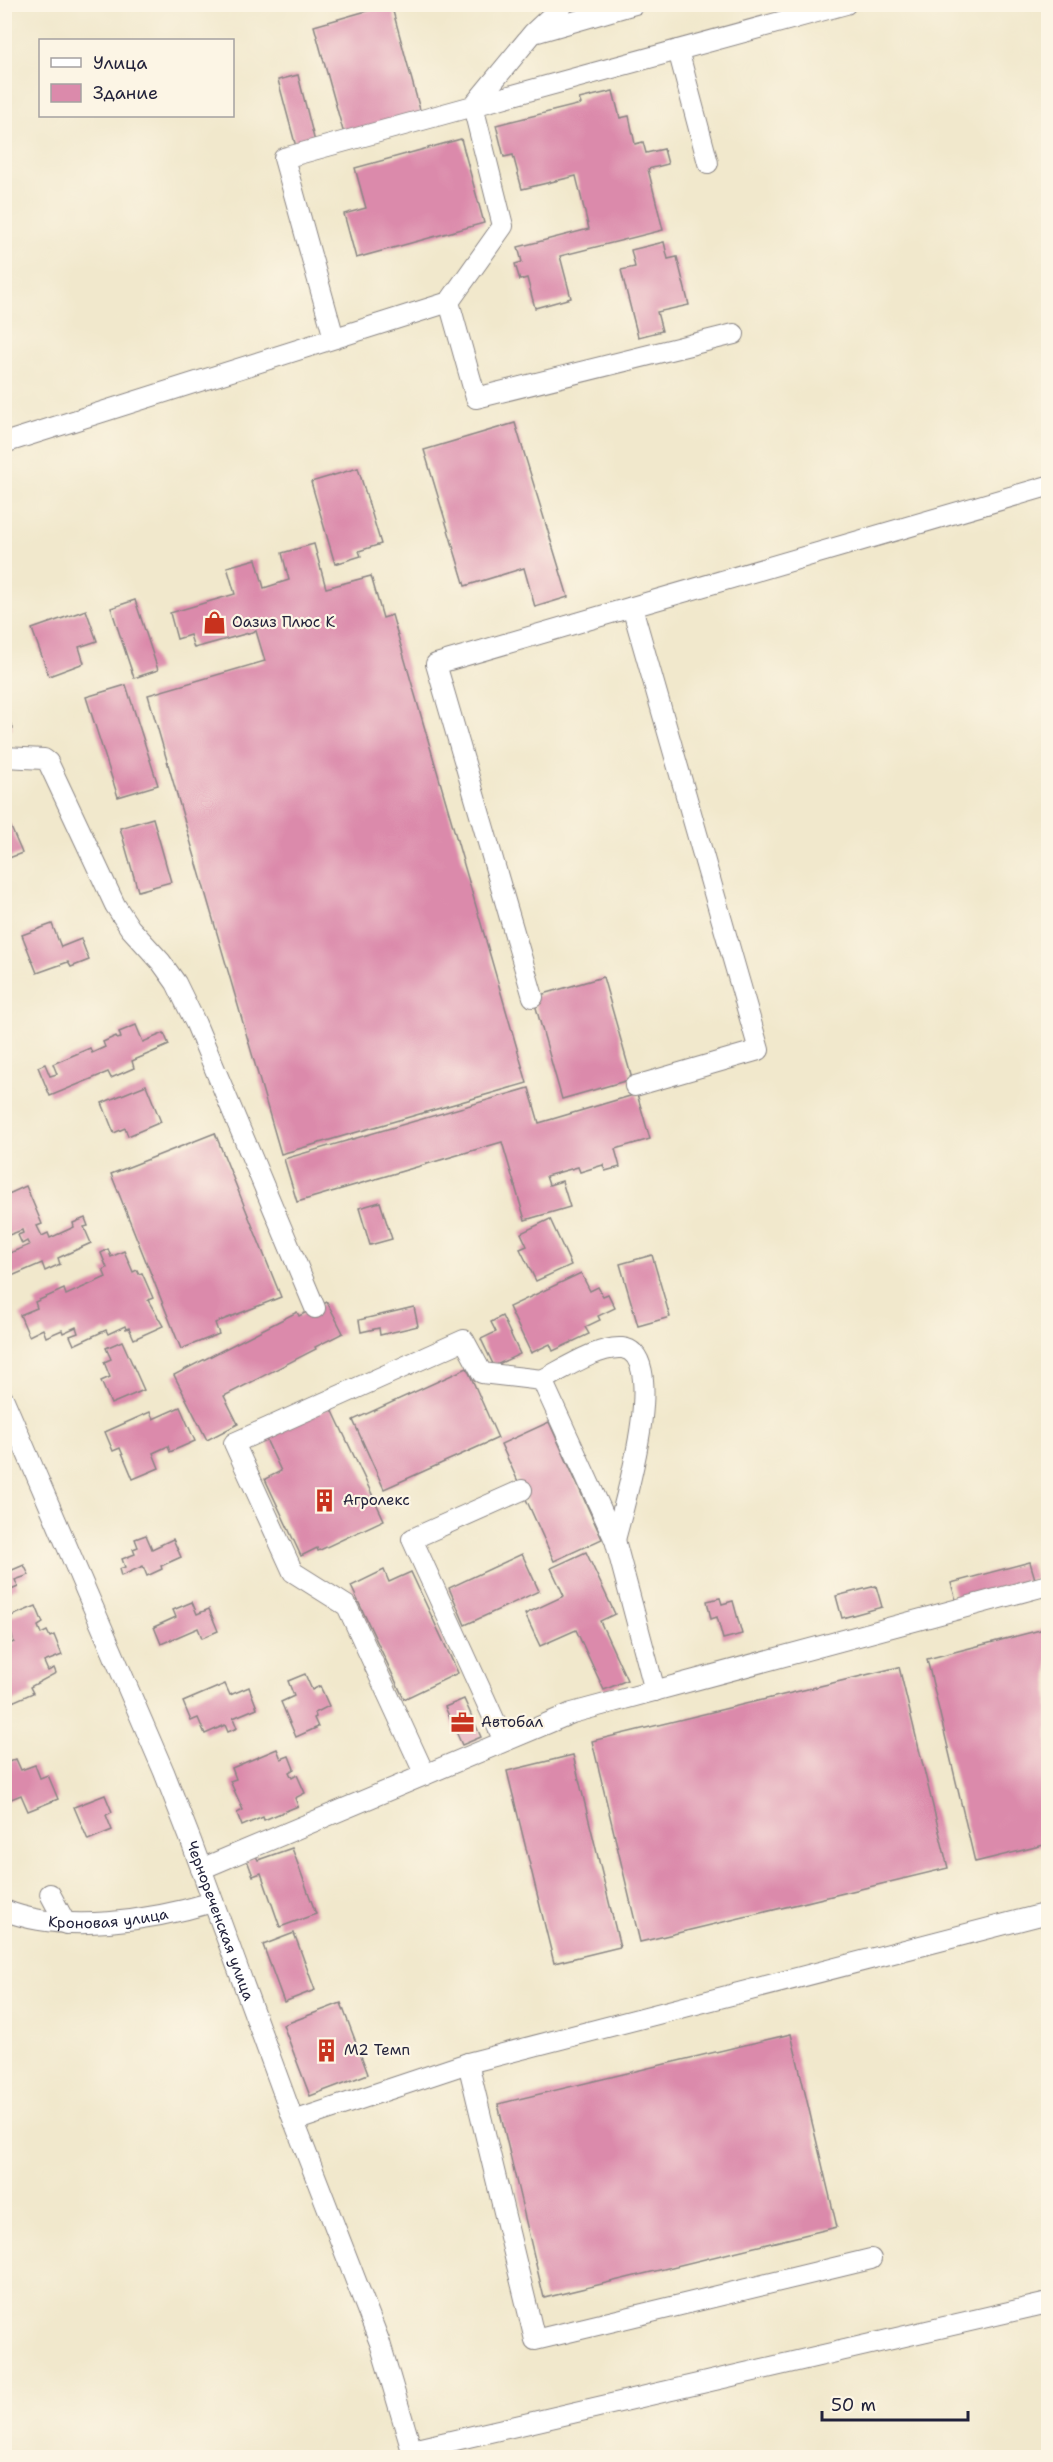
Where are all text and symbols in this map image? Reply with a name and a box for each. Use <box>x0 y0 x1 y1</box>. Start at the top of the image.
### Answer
legend <box>39 39 234 117</box>
text: Улица <box>93 51 147 75</box>
text: Здание <box>93 81 158 105</box>
shop icon: Оазиз Плюс К <box>201 609 227 635</box>
place label: Оазиз Плюс К <box>232 612 335 632</box>
building icon: Агролекс <box>312 1487 338 1513</box>
place label: Агролекс <box>343 1490 410 1510</box>
office icon: Автобал <box>450 1709 476 1735</box>
place label: Автобал <box>481 1712 544 1732</box>
street label: Чернореченская улица <box>182 1838 259 2004</box>
street label: Кроновая улица <box>47 1904 171 1933</box>
building icon: М2 Темп <box>313 2037 339 2063</box>
place label: М2 Темп <box>344 2040 410 2060</box>
scale bar <box>822 2384 968 2422</box>
text: 50 m <box>831 2393 876 2417</box>

